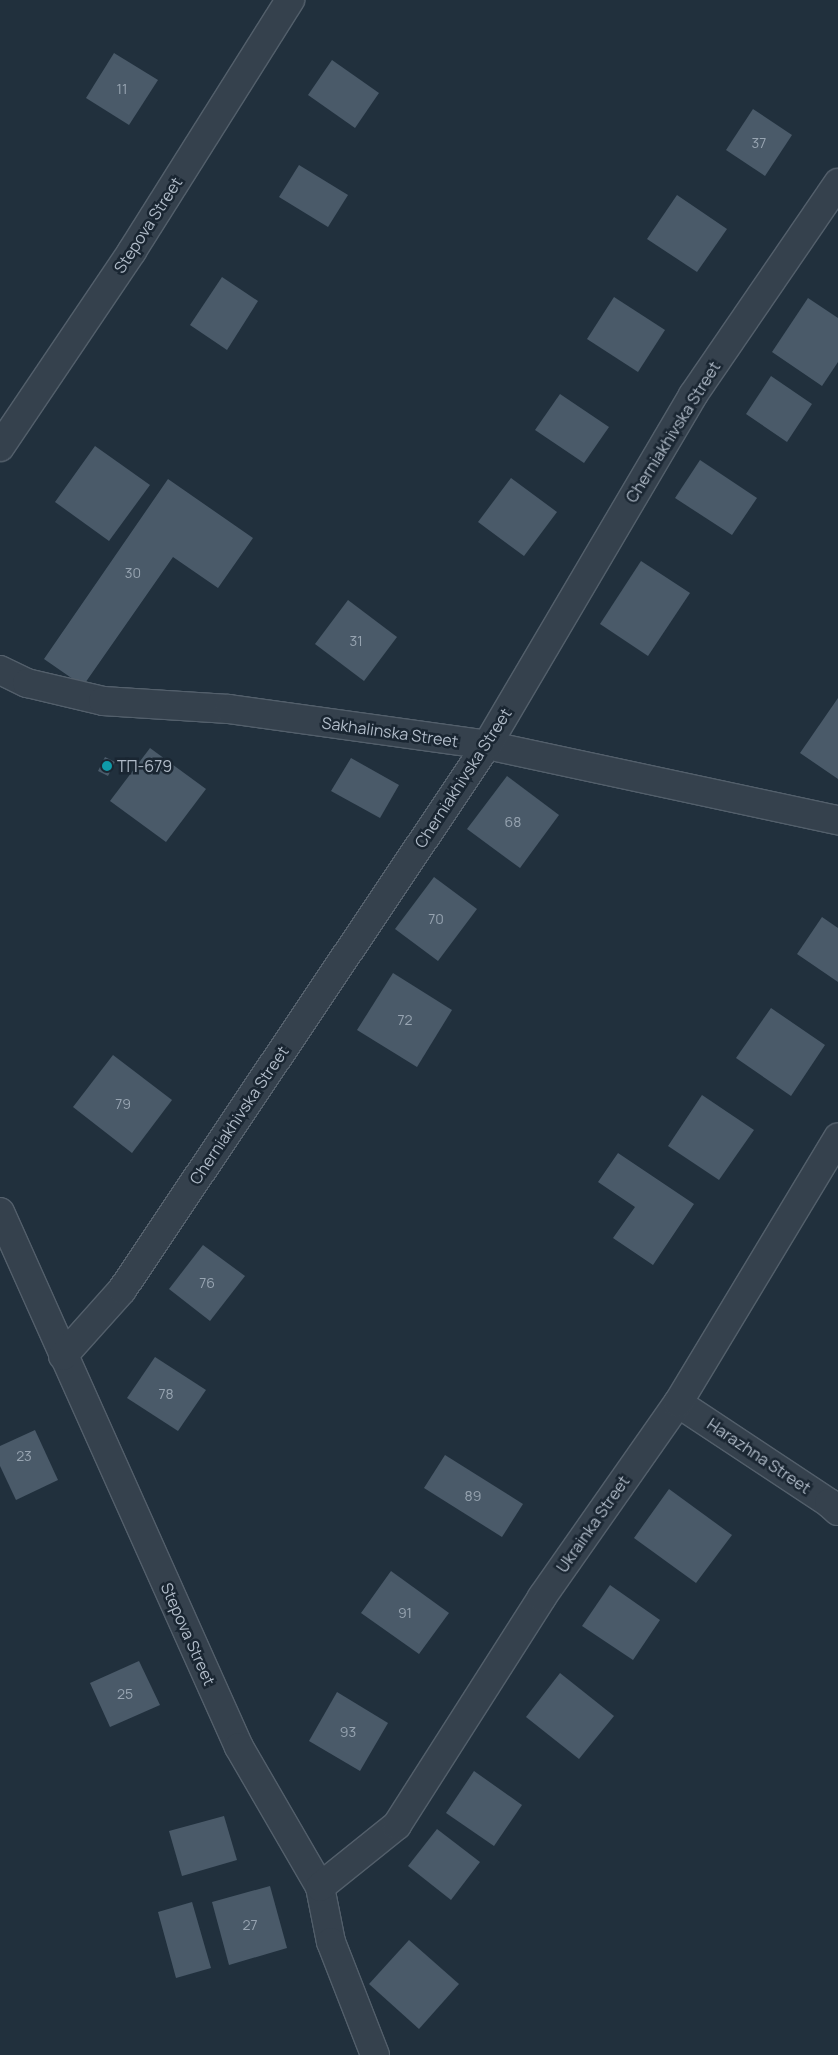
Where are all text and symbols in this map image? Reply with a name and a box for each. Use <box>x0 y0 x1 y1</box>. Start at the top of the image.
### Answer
house number: 11 <box>117 81 127 97</box>
house number: 37 <box>752 135 766 151</box>
street label: Stepova Street <box>110 173 186 277</box>
street label: Cherniakhivska Street <box>622 358 724 506</box>
house number: 30 <box>125 565 141 581</box>
house number: 31 <box>349 633 363 649</box>
street label: Cherniakhivska Street <box>411 705 515 851</box>
street label: Sakhalinska Street <box>321 713 459 751</box>
place label: ТП-679 <box>117 756 172 776</box>
marker: ТП-679 <box>101 760 113 772</box>
house number: 68 <box>505 814 521 830</box>
house number: 70 <box>428 911 444 927</box>
house number: 72 <box>397 1012 413 1028</box>
street label: Cherniakhivska Street <box>186 1042 292 1188</box>
house number: 79 <box>115 1096 131 1112</box>
house number: 76 <box>199 1275 215 1291</box>
house number: 78 <box>158 1386 174 1402</box>
street label: Harazhna Street <box>704 1414 814 1498</box>
house number: 23 <box>16 1448 32 1464</box>
street label: Ukrainka Street <box>553 1472 633 1576</box>
house number: 89 <box>465 1488 481 1504</box>
street label: Stepova Street <box>157 1580 219 1688</box>
house number: 91 <box>398 1605 412 1621</box>
house number: 25 <box>117 1686 133 1702</box>
house number: 93 <box>340 1724 356 1740</box>
house number: 27 <box>242 1917 258 1933</box>

